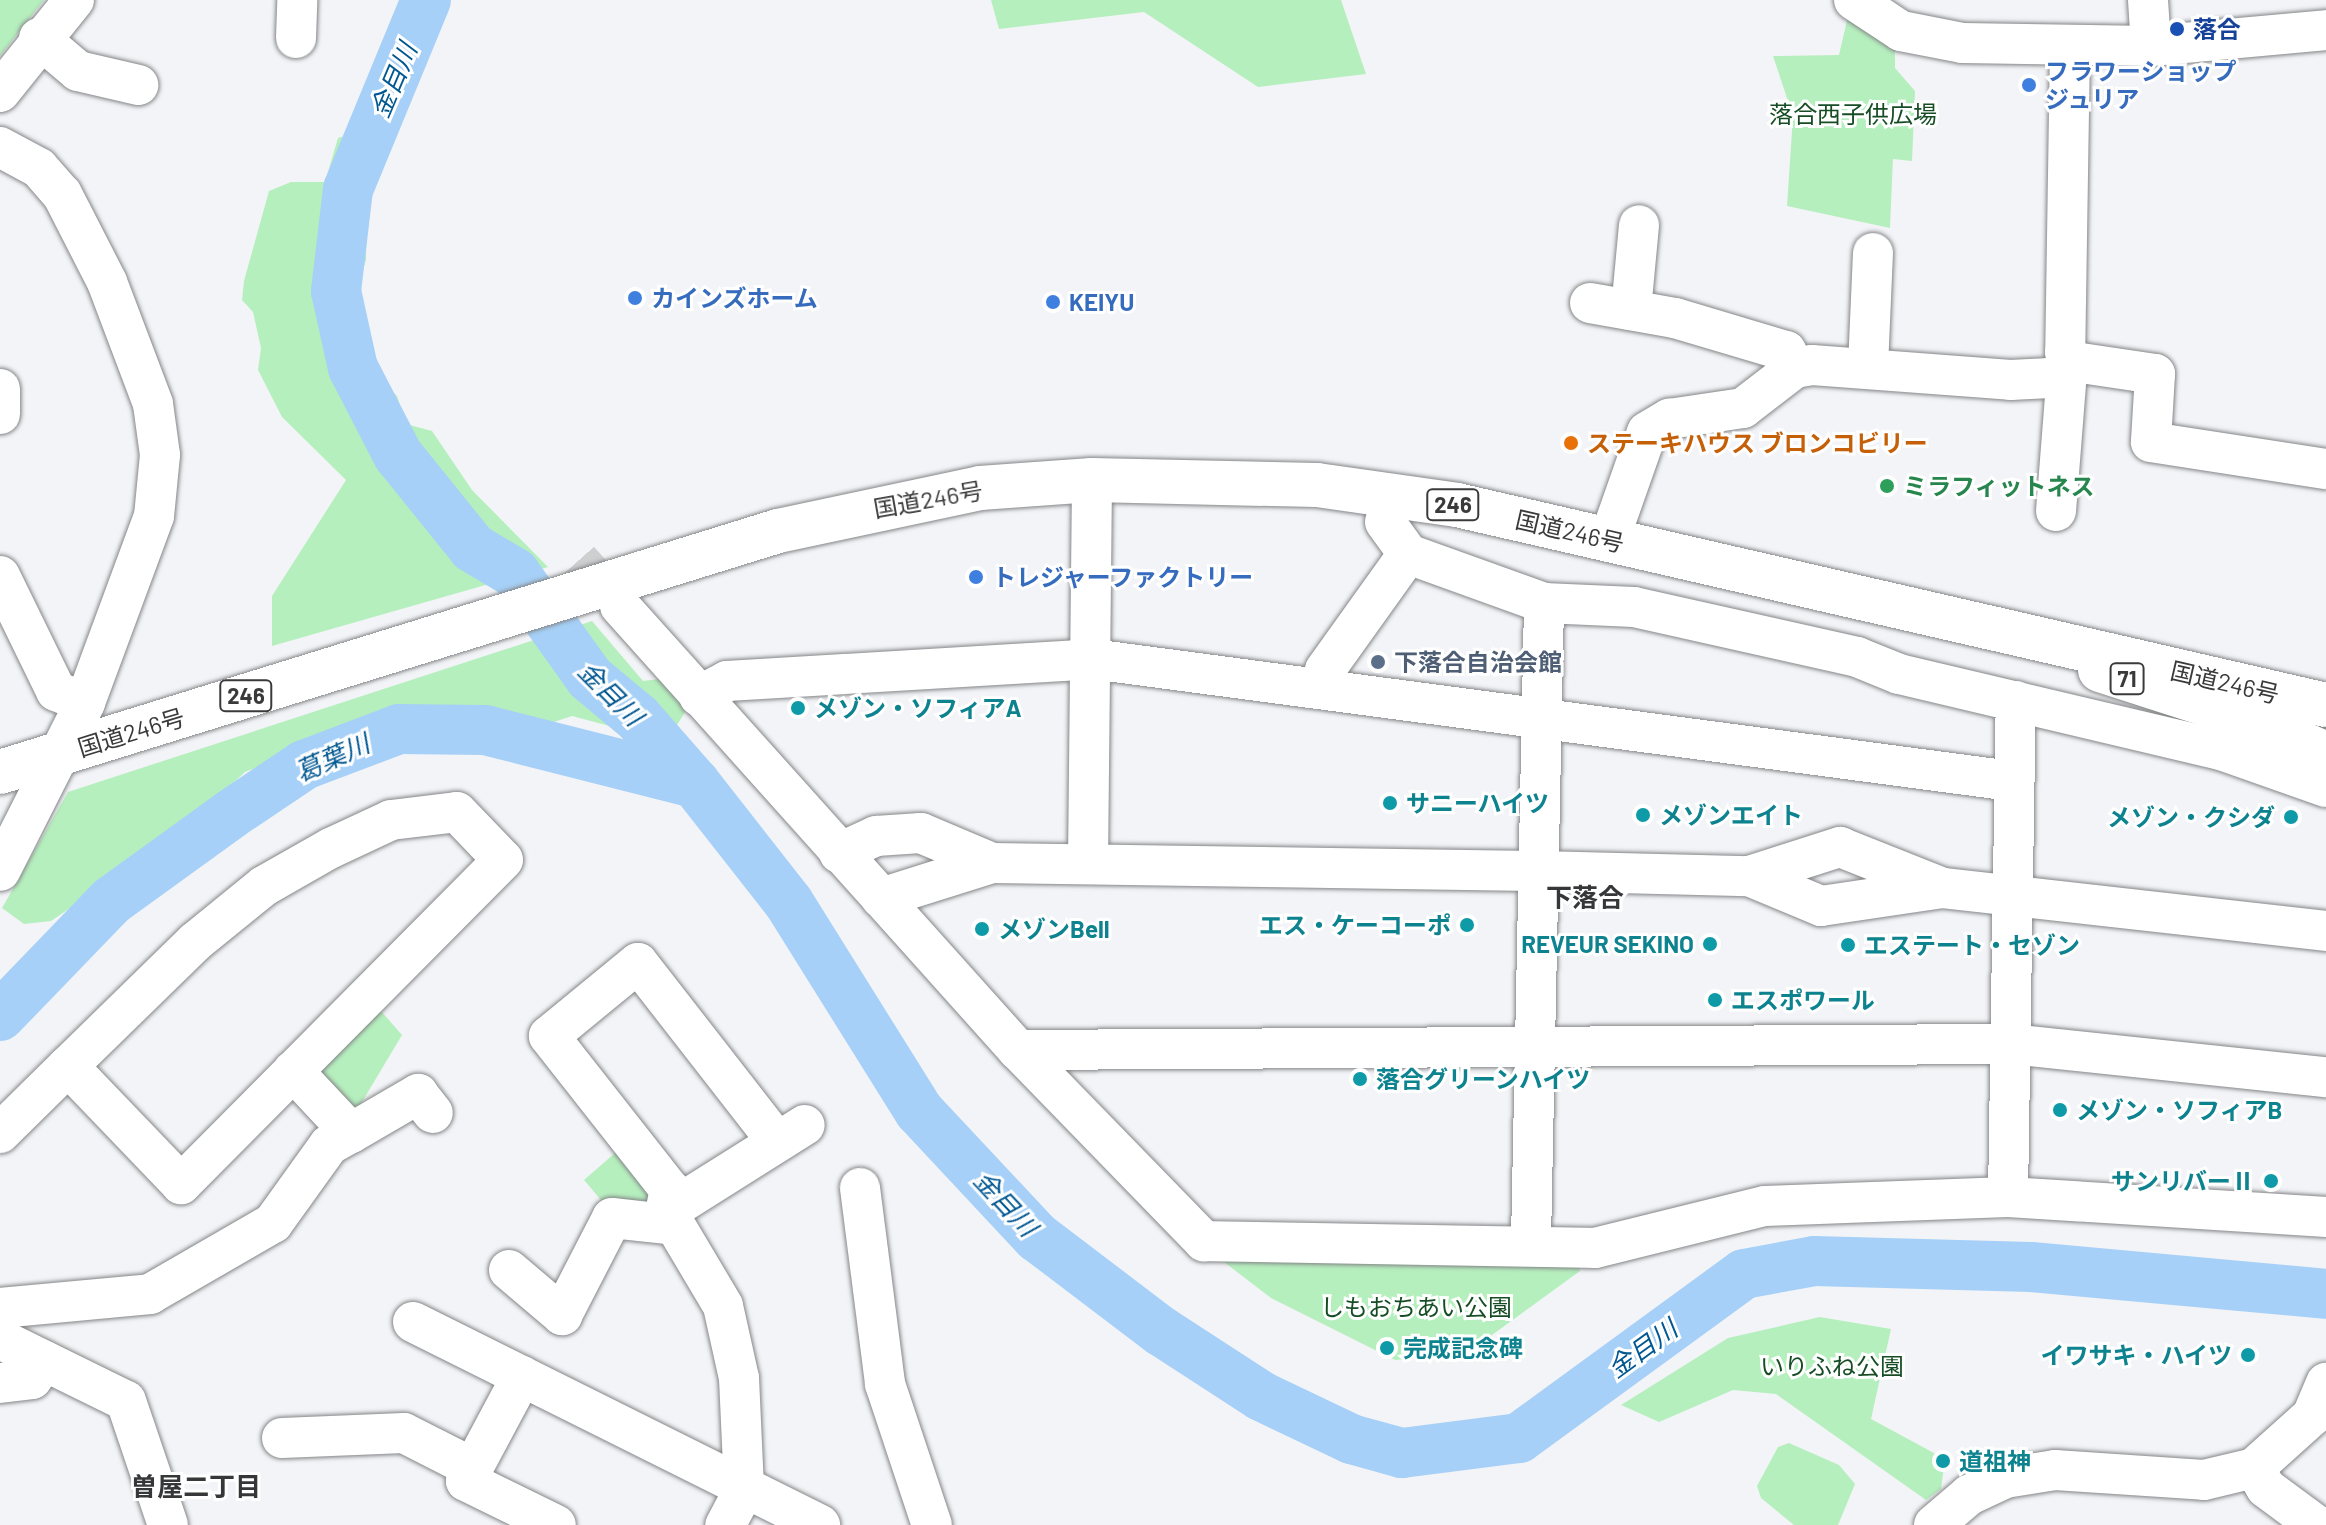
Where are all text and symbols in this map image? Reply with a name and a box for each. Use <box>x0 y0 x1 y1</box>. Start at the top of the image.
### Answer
place label: 落合 <box>2193 15 2241 43</box>
marker: 落合 <box>2168 20 2186 38</box>
water label: 金目川 <box>363 38 423 122</box>
place label: フラワーショップ ジュリア <box>2045 57 2237 113</box>
marker: フラワーショップ ジュリア <box>2020 76 2038 94</box>
park label: 落合西子供広場 <box>1769 100 1937 128</box>
place label: カインズホーム <box>651 284 819 312</box>
place label: KEIYU <box>1069 288 1134 316</box>
marker: カインズホーム <box>626 289 644 307</box>
marker: KEIYU <box>1044 293 1062 311</box>
place label: ステーキハウス ブロンコビリー <box>1587 429 1928 457</box>
marker: ステーキハウス ブロンコビリー <box>1562 434 1580 452</box>
place label: ミラフィットネス <box>1903 472 2095 500</box>
street label: 国道246号 <box>871 475 985 523</box>
marker: ミラフィットネス <box>1878 477 1896 495</box>
road number: 246 <box>1425 487 1481 523</box>
street label: 国道246号 <box>1513 505 1627 557</box>
place label: トレジャーファクトリー <box>992 563 1256 591</box>
marker: トレジャーファクトリー <box>967 568 985 586</box>
place label: 下落合自治会館 <box>1394 648 1562 676</box>
marker: 下落合自治会館 <box>1369 653 1387 671</box>
water label: 金目川 <box>572 654 650 732</box>
street label: 国道246号 <box>2168 656 2282 708</box>
road number: 71 <box>2109 661 2145 697</box>
road number: 246 <box>218 678 274 714</box>
place label: メゾン・ソフィアA <box>814 694 1022 722</box>
marker: メゾン・ソフィアA <box>789 699 807 717</box>
street label: 国道246号 <box>74 702 188 762</box>
water label: 葛葉川 <box>290 727 374 787</box>
place label: サニーハイツ <box>1406 789 1550 817</box>
marker: サニーハイツ <box>1381 794 1399 812</box>
place label: メゾンエイト <box>1659 801 1803 829</box>
place label: メゾン・クシダ <box>2107 803 2275 831</box>
marker: メゾンエイト <box>1634 806 1652 824</box>
marker: メゾン・クシダ <box>2282 808 2300 826</box>
district label: 下落合 <box>1546 881 1624 913</box>
place label: エス・ケーコーポ <box>1259 911 1451 939</box>
place label: メゾンBell <box>998 915 1110 943</box>
marker: エス・ケーコーポ <box>1458 916 1476 934</box>
marker: メゾンBell <box>973 920 991 938</box>
place label: REVEUR SEKINO <box>1521 930 1694 958</box>
place label: エステート・セゾン <box>1864 931 2080 959</box>
marker: REVEUR SEKINO <box>1701 935 1719 953</box>
marker: エステート・セゾン <box>1839 936 1857 954</box>
place label: エスポワール <box>1731 986 1875 1014</box>
marker: エスポワール <box>1706 991 1724 1009</box>
place label: 落合グリーンハイツ <box>1376 1065 1592 1093</box>
marker: 落合グリーンハイツ <box>1351 1070 1369 1088</box>
place label: メゾン・ソフィアB <box>2076 1096 2283 1124</box>
marker: メゾン・ソフィアB <box>2051 1101 2069 1119</box>
water label: 金目川 <box>968 1164 1044 1242</box>
place label: サンリバーⅡ <box>2111 1167 2255 1195</box>
marker: サンリバーⅡ <box>2262 1172 2280 1190</box>
park label: しもおちあい公園 <box>1320 1293 1512 1321</box>
water label: 金目川 <box>1601 1312 1683 1384</box>
place label: 完成記念碑 <box>1403 1334 1523 1362</box>
marker: 完成記念碑 <box>1378 1339 1396 1357</box>
place label: イワサキ・ハイツ <box>2040 1341 2232 1369</box>
marker: イワサキ・ハイツ <box>2239 1346 2257 1364</box>
park label: いりふね公園 <box>1760 1352 1904 1380</box>
place label: 道祖神 <box>1959 1447 2031 1475</box>
marker: 道祖神 <box>1934 1452 1952 1470</box>
district label: 曽屋二丁目 <box>131 1470 261 1502</box>

